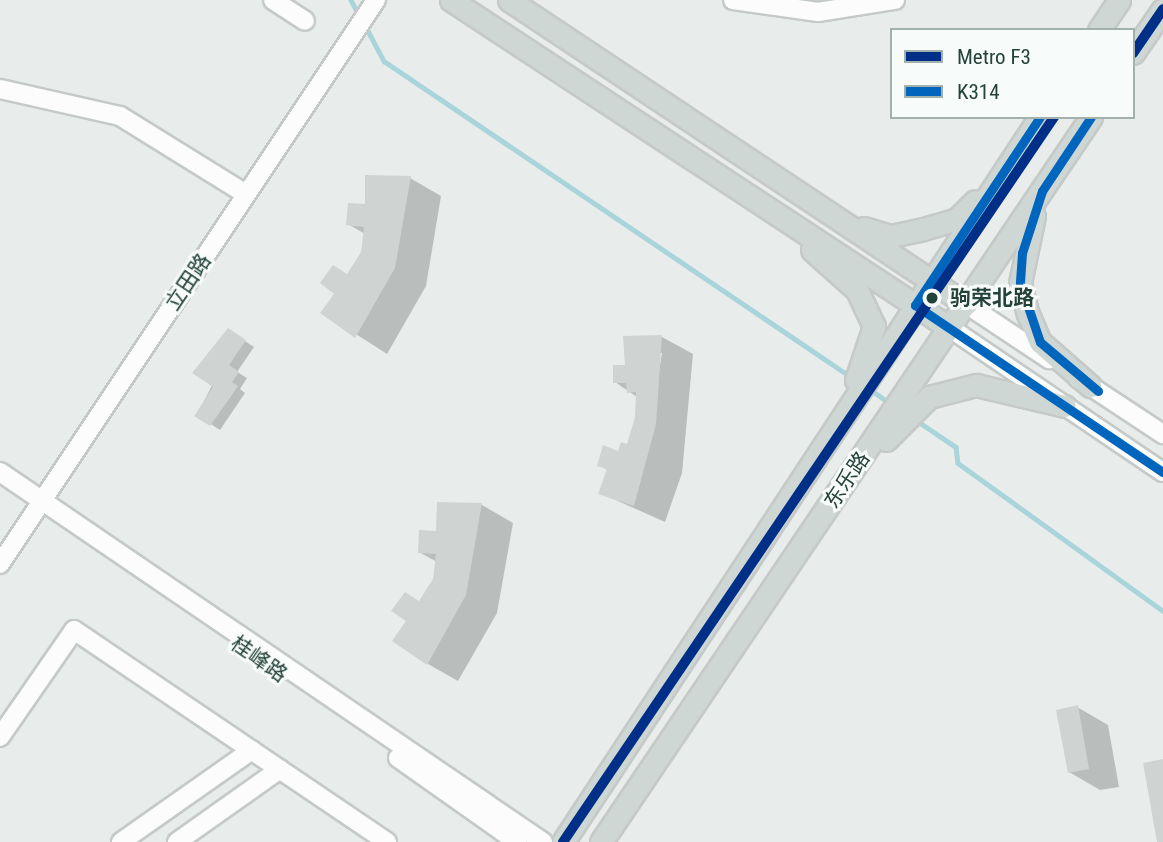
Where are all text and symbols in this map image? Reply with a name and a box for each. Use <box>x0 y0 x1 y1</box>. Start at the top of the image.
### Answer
legend <box>890 28 1135 119</box>
text: Metro F3 <box>957 45 1031 69</box>
text: K314 <box>957 80 1000 104</box>
street label: 立田路 <box>160 249 216 315</box>
place label: 驹荣北路 <box>950 285 1034 311</box>
marker: 驹荣北路 <box>921 287 943 309</box>
street label: 东乐路 <box>819 447 875 513</box>
street label: 桂峰路 <box>226 631 292 687</box>

